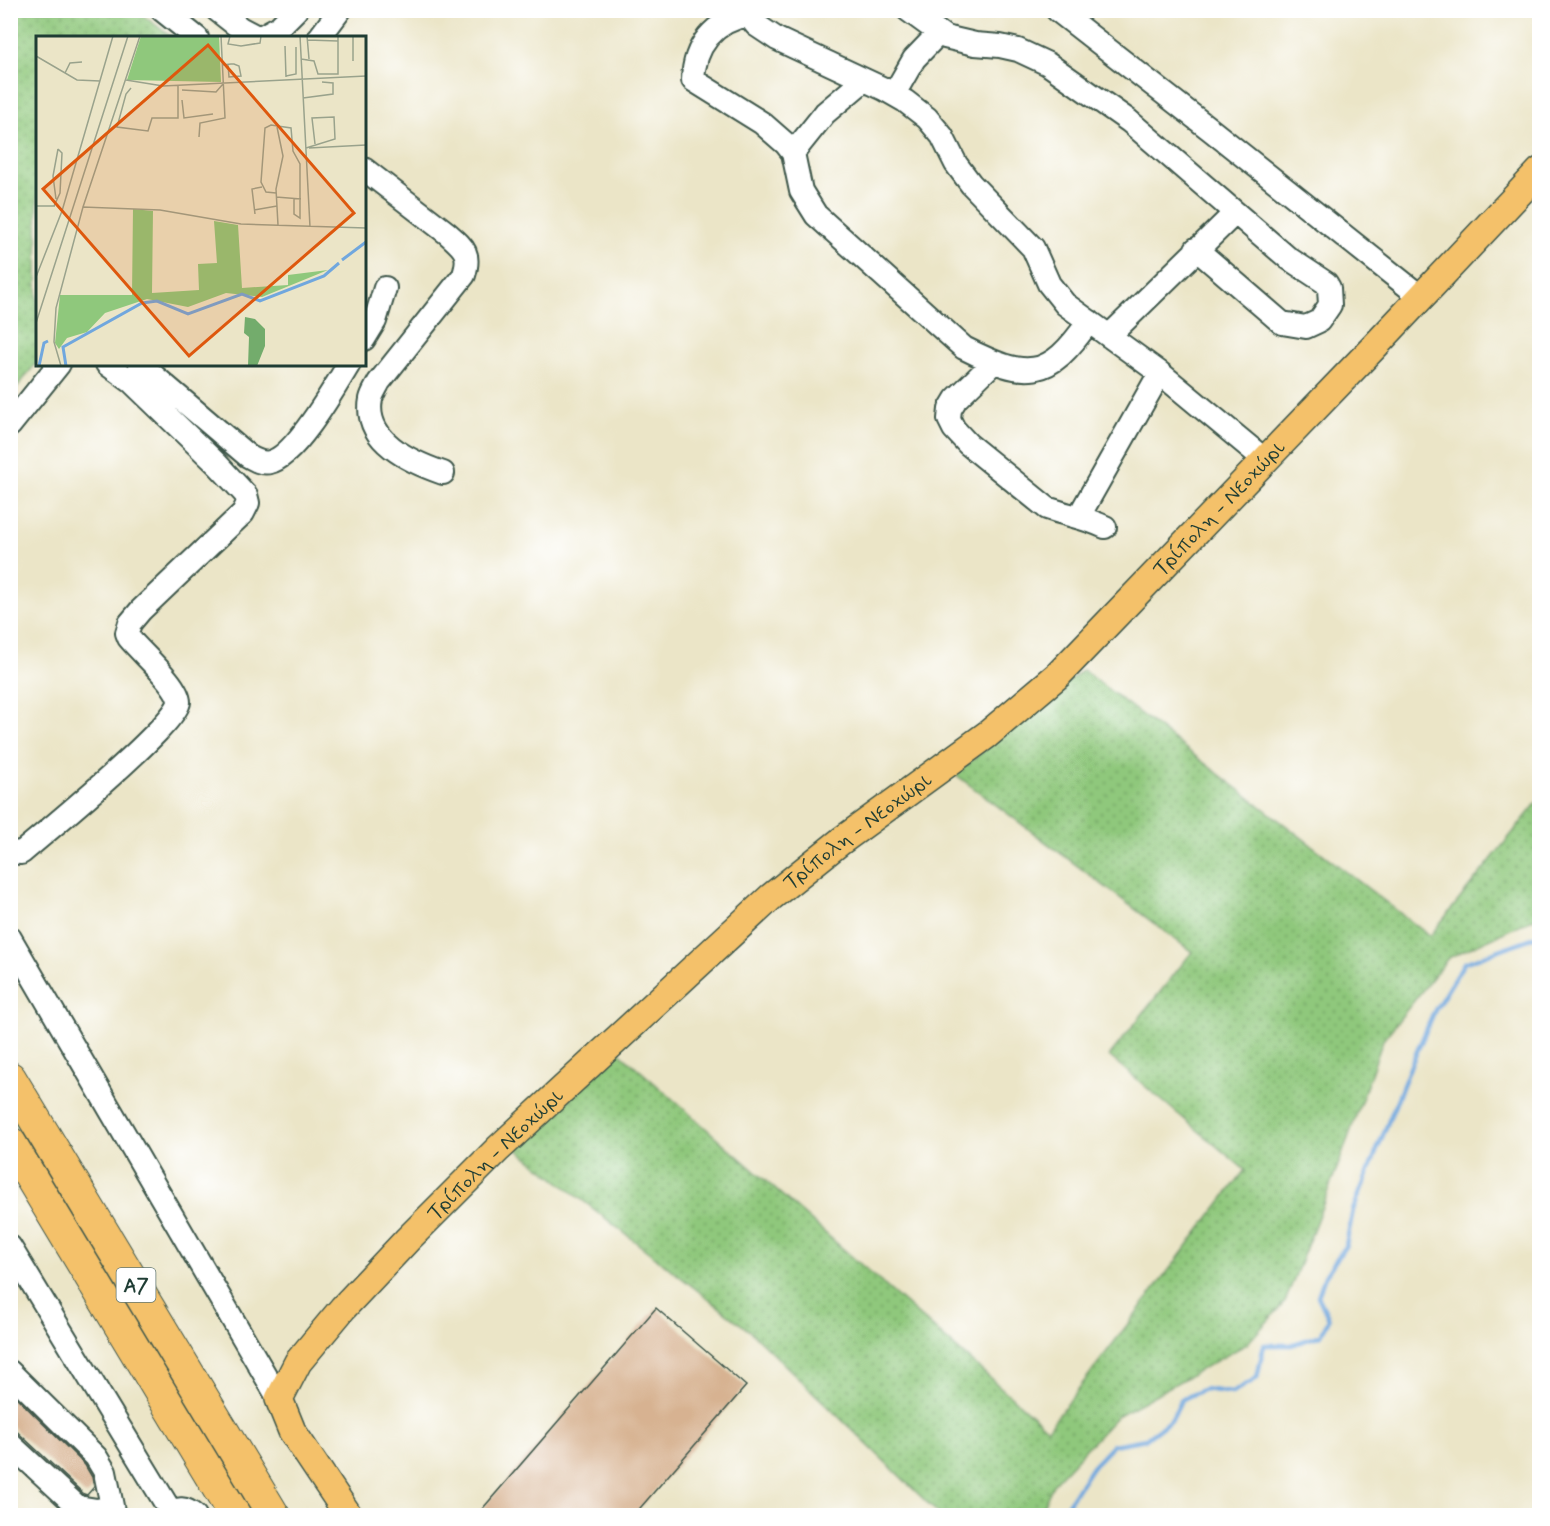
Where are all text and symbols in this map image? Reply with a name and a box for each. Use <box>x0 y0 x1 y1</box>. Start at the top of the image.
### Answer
inset map <box>36 36 366 366</box>
street label: Τρίπολη - Νεοχώρι <box>1147 434 1292 583</box>
street label: Τρίπολη - Νεοχώρι <box>778 766 938 897</box>
street label: Τρίπολη - Νεοχώρι <box>421 1082 570 1227</box>
road number: Α7 <box>116 1268 156 1302</box>

